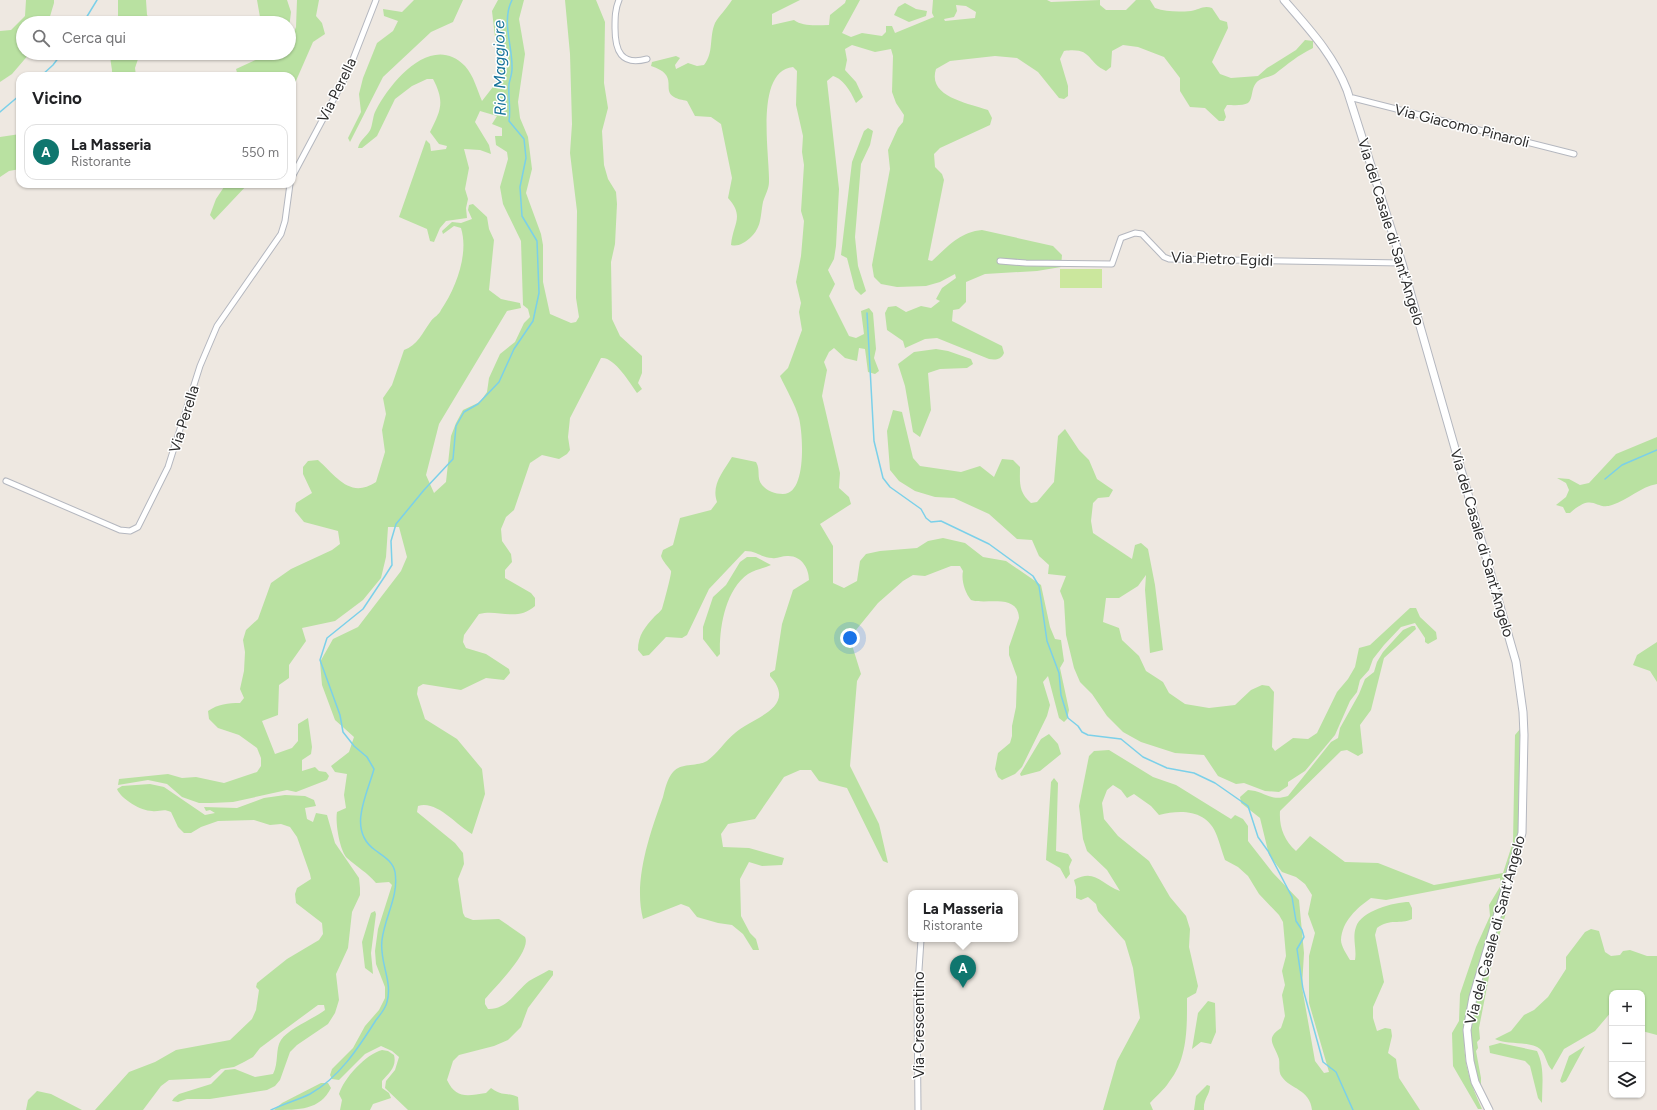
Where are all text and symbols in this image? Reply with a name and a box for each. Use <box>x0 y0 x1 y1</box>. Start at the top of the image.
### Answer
search box <box>16 16 296 60</box>
water label: Rio Maggiore <box>489 20 510 116</box>
icon: search <box>30 27 52 49</box>
text: Cerca qui <box>62 29 126 47</box>
street label: Via Perella <box>314 55 360 125</box>
text: Vicino <box>32 88 82 108</box>
street label: Via Giacomo Pinaroli <box>1393 101 1531 151</box>
text: La Masseria <box>71 136 151 154</box>
street label: Via del Casale di Sant'Angelo <box>1354 136 1428 328</box>
text: A <box>41 145 51 160</box>
text: 550 m <box>241 145 279 160</box>
text: Ristorante <box>71 154 131 169</box>
street label: Via Pietro Egidi <box>1171 248 1273 270</box>
street label: Via Perella <box>165 383 203 455</box>
street label: Via del Casale di Sant'Angelo <box>1446 447 1518 639</box>
your location <box>840 628 860 648</box>
street label: Via del Casale di Sant'Angelo <box>1461 833 1529 1026</box>
popup <box>908 890 1018 942</box>
text: La Masseria <box>923 900 1003 918</box>
text: Ristorante <box>923 918 983 933</box>
pin: A <box>950 955 976 988</box>
street label: Via Crescentino <box>910 971 928 1079</box>
map controls <box>1609 990 1645 1098</box>
button: + <box>1609 990 1645 1026</box>
button: − <box>1609 1026 1645 1062</box>
button: layers <box>1609 1062 1645 1098</box>

